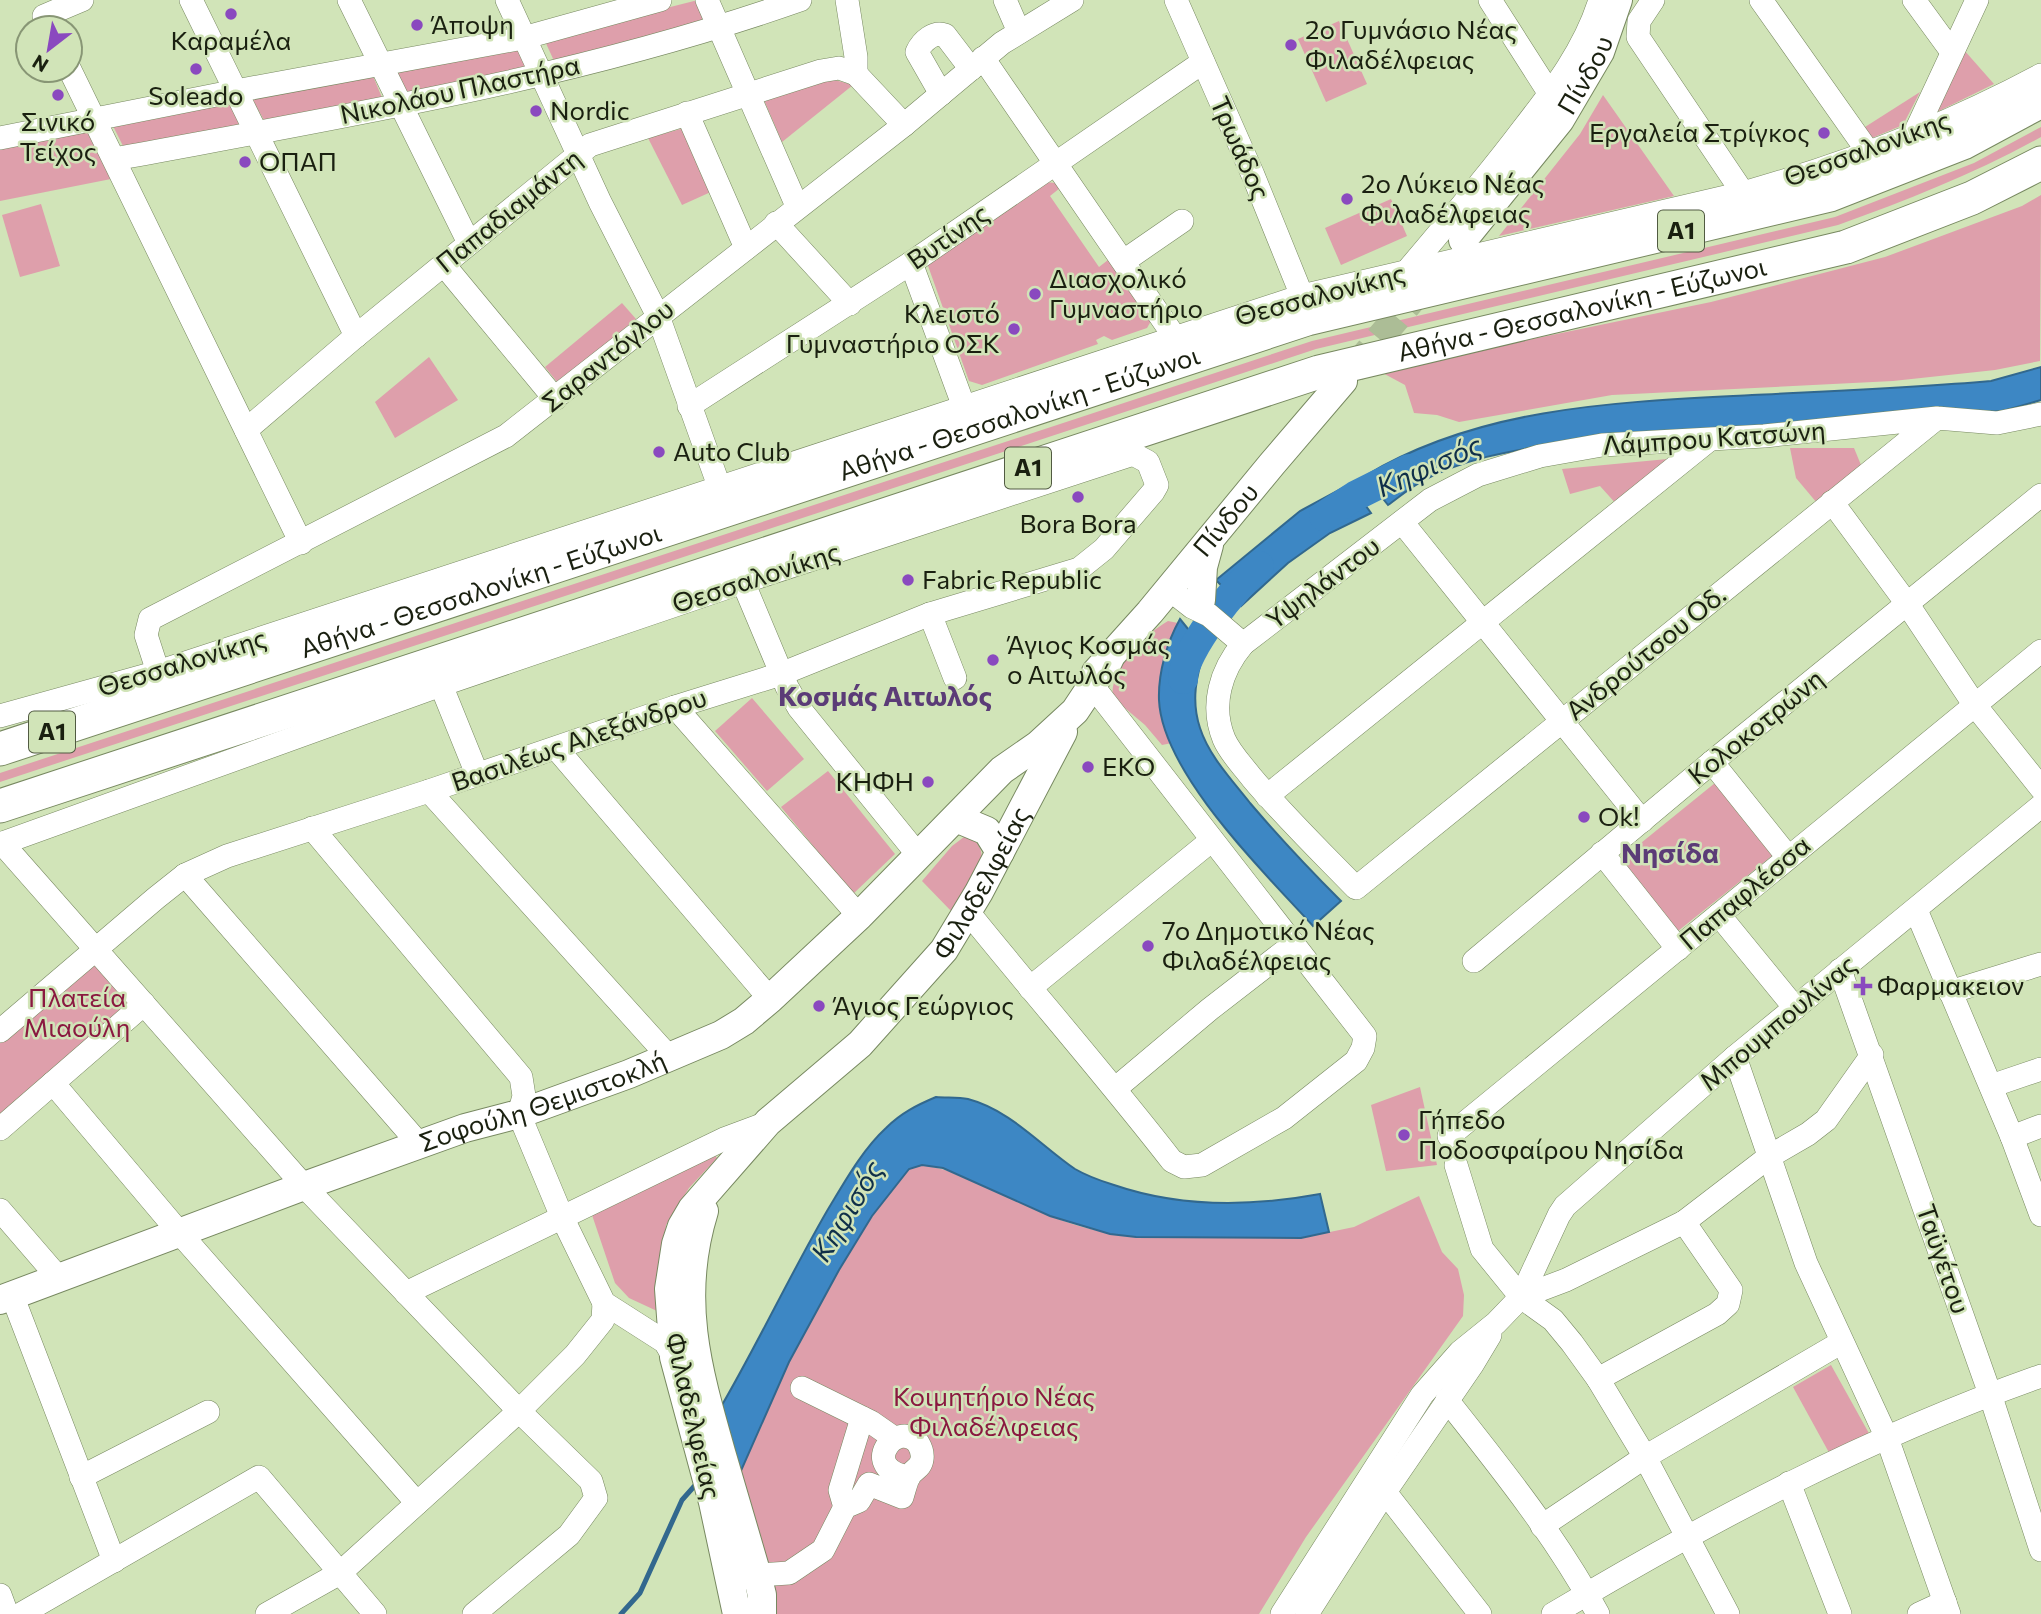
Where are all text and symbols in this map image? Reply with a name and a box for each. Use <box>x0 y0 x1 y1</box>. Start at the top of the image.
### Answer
marker: Καραμέλα <box>223 6 239 22</box>
place label: Άποψη <box>430 8 514 39</box>
place label: 2ο Γυμνάσιο Νέας Φιλαδέλφειας <box>1305 13 1517 74</box>
north arrow <box>14 14 84 84</box>
marker: Άποψη <box>409 17 425 33</box>
place label: Καραμέλα <box>171 24 291 55</box>
street label: Πίνδου <box>1550 32 1618 119</box>
marker: 2ο Γυμνάσιο Νέας Φιλαδέλφειας <box>1283 37 1299 53</box>
street label: Νικολάου Πλαστήρα <box>337 48 582 129</box>
text: N <box>28 50 52 78</box>
marker: Soleado <box>188 61 204 77</box>
place label: Soleado <box>148 79 244 110</box>
marker: Σινικό Τείχος <box>50 87 66 103</box>
street label: Τρωάδος <box>1205 91 1278 204</box>
place label: Nordic <box>550 94 630 125</box>
marker: Nordic <box>528 103 544 119</box>
street label: Θεσσαλονίκης <box>1779 103 1954 192</box>
place label: Σινικό Τείχος <box>19 105 97 166</box>
place label: Εργαλεία Στρίγκος <box>1589 116 1810 147</box>
marker: Εργαλεία Στρίγκος <box>1816 125 1832 141</box>
street label: Παπαδιαμάντη <box>429 142 587 278</box>
place label: ΟΠΑΠ <box>259 145 337 176</box>
marker: ΟΠΑΠ <box>237 154 253 170</box>
place label: 2ο Λύκειο Νέας Φιλαδέλφειας <box>1361 167 1545 228</box>
marker: 2ο Λύκειο Νέας Φιλαδέλφειας <box>1339 191 1355 207</box>
street label: Βυτίνης <box>901 197 994 275</box>
road number: Α1 <box>1658 210 1704 252</box>
street label: Αθήνα - Θεσσαλονίκη - Εύζωνοι <box>1394 249 1769 367</box>
street label: Θεσσαλονίκης <box>1231 256 1408 331</box>
place label: Διασχολικό Γυμναστήριο <box>1049 262 1203 323</box>
marker: Διασχολικό Γυμναστήριο <box>1027 286 1043 302</box>
street label: Σαραντόγλου <box>535 292 679 417</box>
place label: Κλειστό Γυμναστήριο ΟΣΚ <box>786 297 1000 358</box>
marker: Κλειστό Γυμναστήριο ΟΣΚ <box>1006 321 1022 337</box>
street label: Αθήνα - Θεσσαλονίκη - Εύζωνοι <box>834 338 1203 486</box>
street label: Λάμπρου Κατσώνη <box>1601 413 1826 460</box>
water label: Κηφισός <box>1371 427 1487 503</box>
place label: Auto Club <box>673 435 791 466</box>
marker: Auto Club <box>651 444 667 460</box>
road number: Α1 <box>1005 448 1051 489</box>
street label: Πίνδου <box>1186 476 1264 562</box>
marker: Bora Bora <box>1070 489 1086 505</box>
place label: Bora Bora <box>1019 507 1137 538</box>
street label: Αθήνα - Θεσσαλονίκη - Εύζωνοι <box>296 516 665 663</box>
street label: Υψηλάντου <box>1259 529 1385 634</box>
street label: Θεσσαλονίκης <box>668 535 843 618</box>
place label: Fabric Republic <box>922 563 1102 594</box>
marker: Fabric Republic <box>900 572 916 588</box>
street label: Ανδρούτσου Οδ. <box>1559 578 1731 726</box>
street label: Θεσσαλονίκης <box>94 621 269 702</box>
place label: Άγιος Κοσμάς ο Αιτωλός <box>1006 628 1170 689</box>
marker: Άγιος Κοσμάς ο Αιτωλός <box>985 652 1001 668</box>
street label: Κολοκοτρώνη <box>1681 662 1829 790</box>
district label: Κοσμάς Αιτωλός <box>778 678 992 712</box>
street label: Βασιλέως Αλεξάνδρου <box>447 680 710 797</box>
road number: Α1 <box>29 712 75 752</box>
place label: EKO <box>1102 750 1155 781</box>
marker: EKO <box>1080 759 1096 775</box>
place label: ΚΗΦΗ <box>835 765 914 796</box>
marker: ΚΗΦΗ <box>920 774 936 790</box>
place label: Ok! <box>1598 800 1639 831</box>
street label: Φιλαδελφείας <box>925 801 1035 964</box>
marker: Ok! <box>1576 809 1592 825</box>
street label: Παπαφλέσσα <box>1673 828 1816 955</box>
district label: Νησίδα <box>1621 835 1719 869</box>
place label: 7ο Δημοτικό Νέας Φιλαδέλφειας <box>1162 914 1375 975</box>
marker: 7ο Δημοτικό Νέας Φιλαδέλφειας <box>1140 938 1156 954</box>
street label: Μπουμπουλίνας <box>1693 948 1861 1096</box>
place label: Φαρμακειον <box>1877 969 2024 1000</box>
marker: Φαρμακειον <box>1855 978 1871 994</box>
park label: Πλατεία Μιαούλη <box>24 981 130 1042</box>
place label: Άγιος Γεώργιος <box>832 989 1014 1020</box>
marker: Άγιος Γεώργιος <box>811 998 827 1014</box>
street label: Σοφούλη Θεμιστοκλή <box>415 1043 670 1157</box>
place label: Γήπεδο Ποδοσφαίρου Νησίδα <box>1418 1103 1684 1164</box>
marker: Γήπεδο Ποδοσφαίρου Νησίδα <box>1396 1127 1412 1143</box>
water label: Κηφισός <box>803 1154 890 1267</box>
street label: Ταϋγέτου <box>1911 1200 1978 1317</box>
street label: Φιλαδελφείας <box>660 1329 729 1502</box>
park label: Κοιμητήριο Νέας Φιλαδέλφειας <box>893 1380 1095 1441</box>

